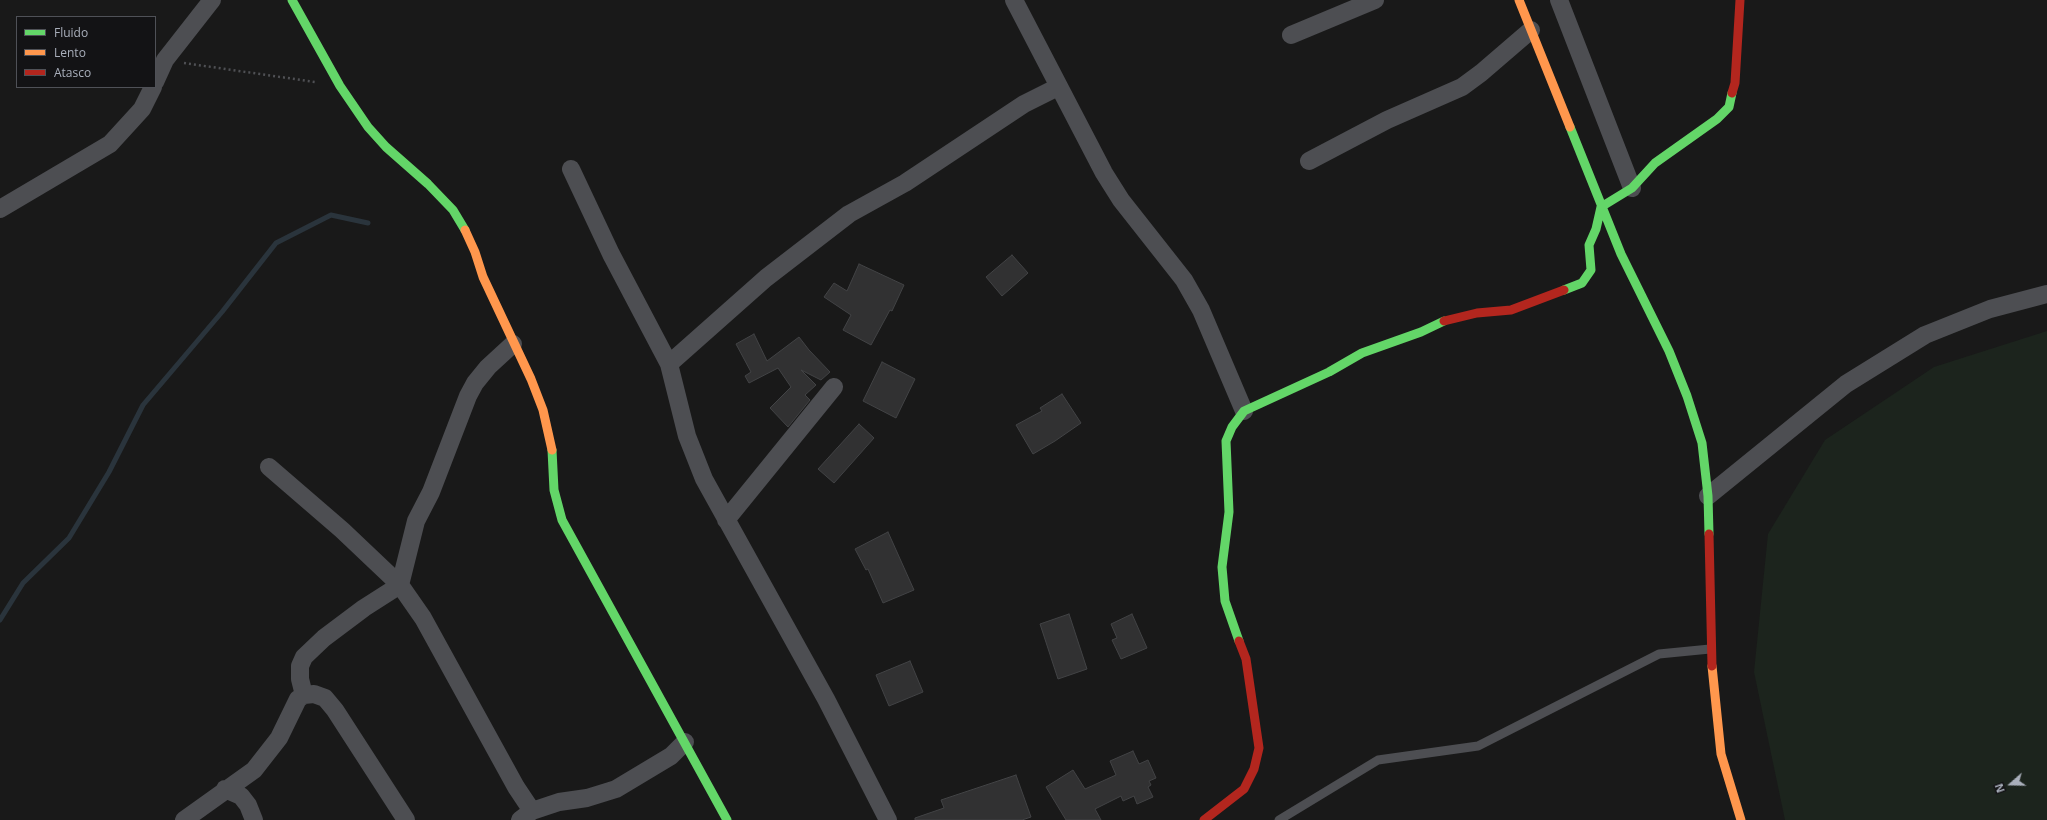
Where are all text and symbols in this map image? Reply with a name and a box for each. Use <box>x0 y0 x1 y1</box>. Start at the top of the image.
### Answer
legend <box>16 16 156 88</box>
text: Fluido <box>54 24 88 41</box>
text: Lento <box>54 44 86 61</box>
text: Atasco <box>54 64 91 81</box>
north arrow <box>1991 764 2031 804</box>
text: N <box>1991 782 2008 795</box>

